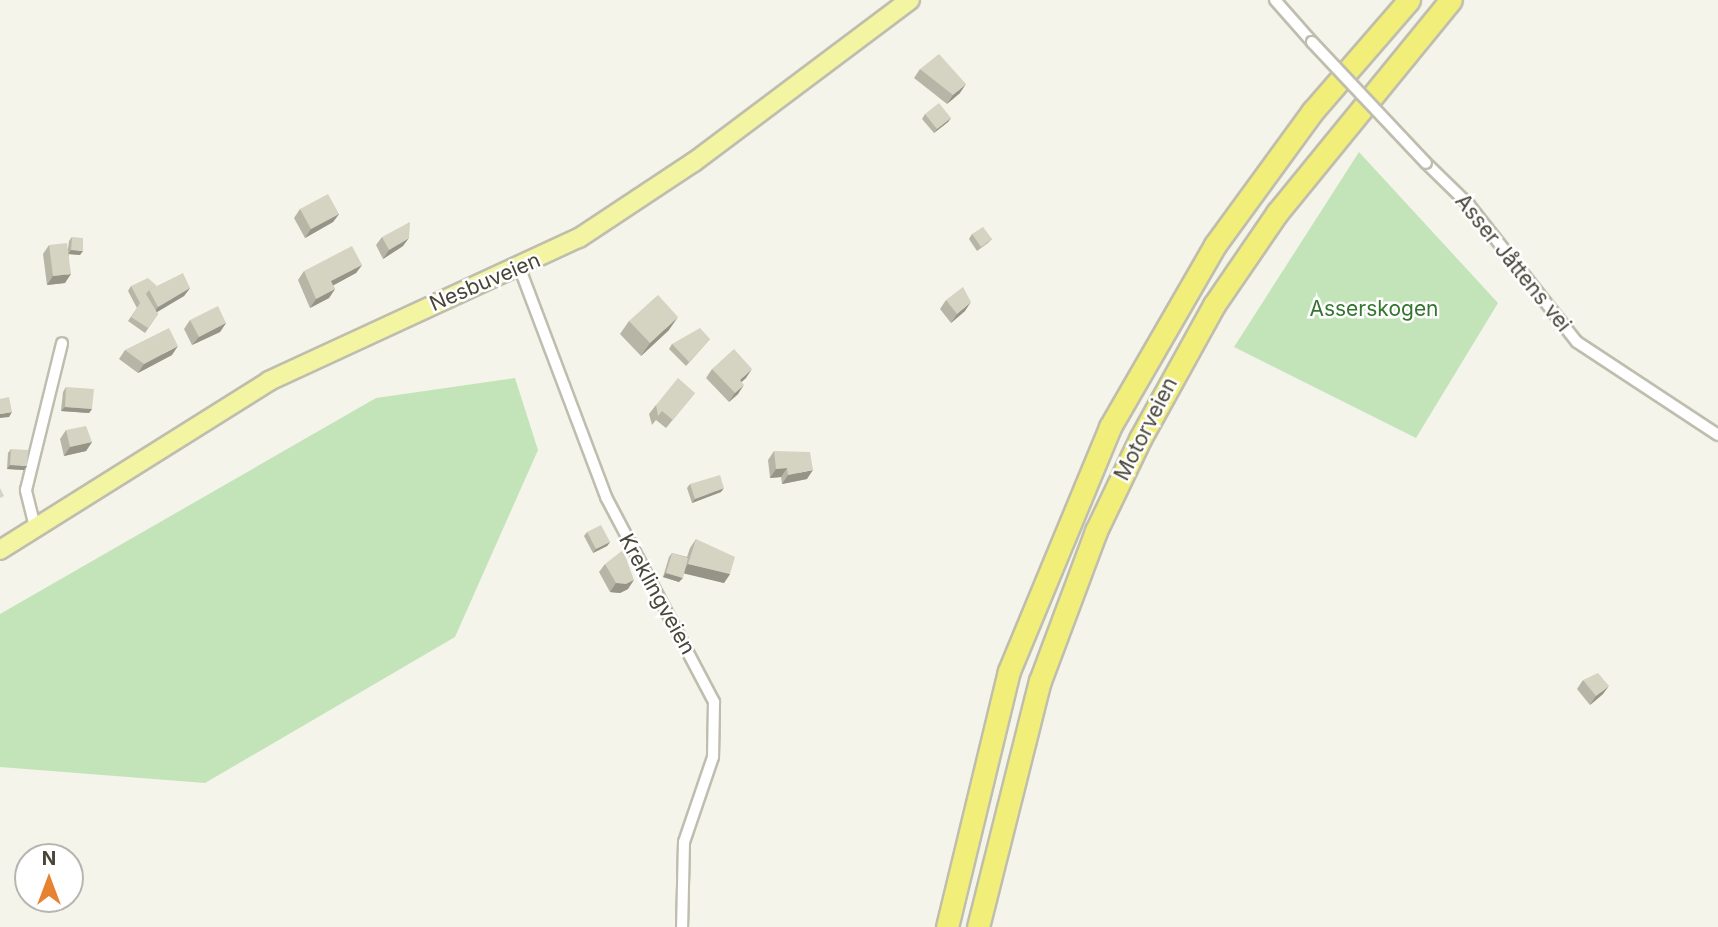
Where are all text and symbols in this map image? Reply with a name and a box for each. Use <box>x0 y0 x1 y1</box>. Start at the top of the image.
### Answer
street label: Asser Jåttens vei <box>1450 189 1576 337</box>
street label: Nesbuveien <box>426 247 544 317</box>
park label: Asserskogen <box>1309 296 1439 322</box>
street label: Motorveien <box>1109 373 1183 485</box>
street label: Kreklingveien <box>613 529 701 659</box>
north arrow <box>14 843 84 913</box>
text: N <box>42 847 56 870</box>

